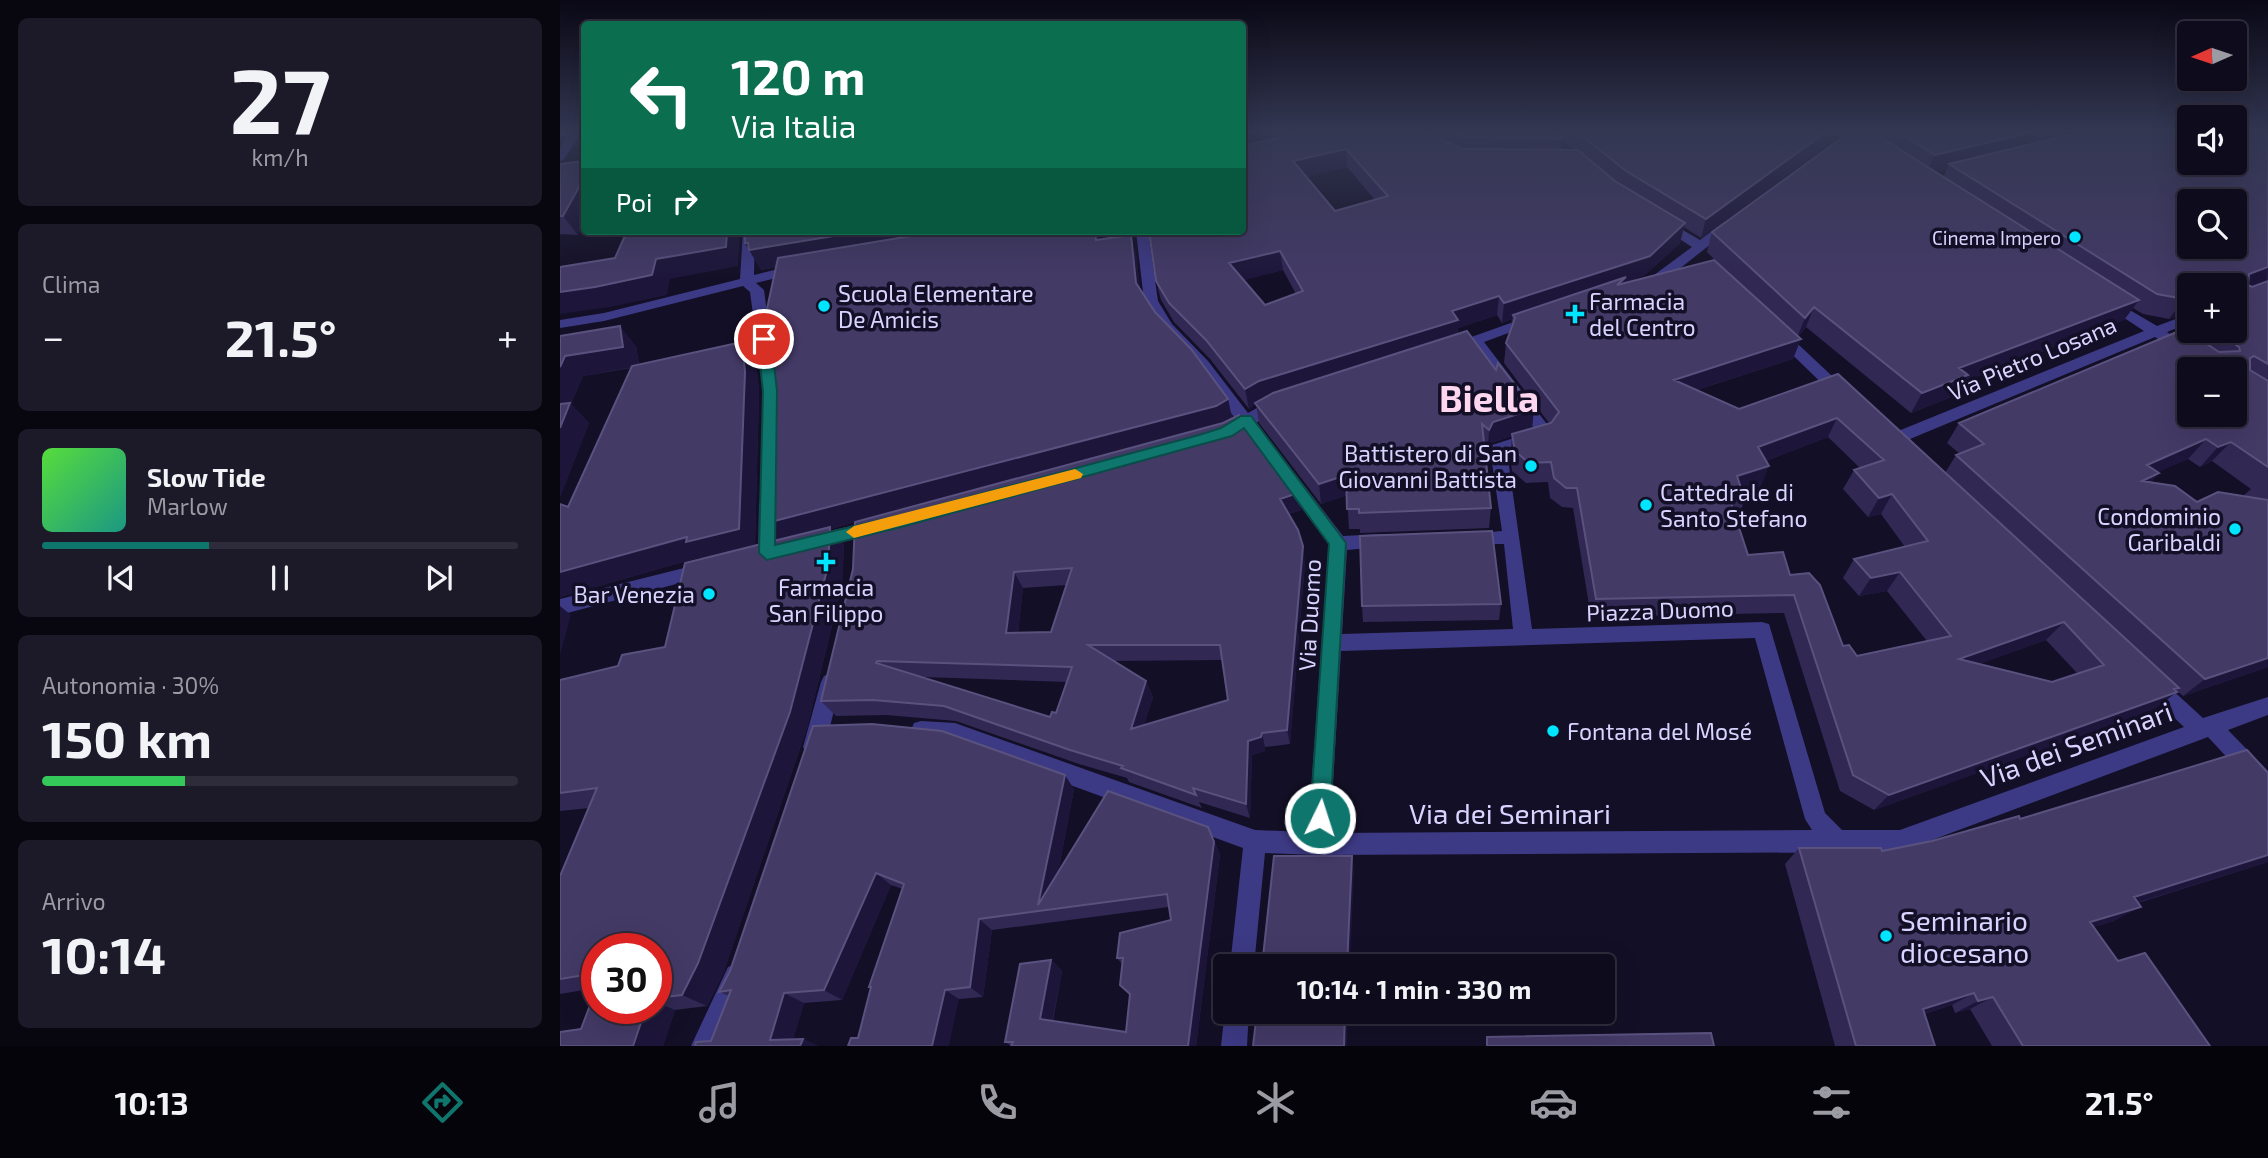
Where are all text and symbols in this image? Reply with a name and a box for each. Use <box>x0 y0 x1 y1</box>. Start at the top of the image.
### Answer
north arrow <box>2177 21 2247 91</box>
map controls <box>2177 21 2247 427</box>
text: 27 <box>230 43 330 152</box>
text: 120 m <box>731 46 865 105</box>
icon: left <box>616 49 707 140</box>
button: sound <box>2177 105 2247 175</box>
text: Via Italia <box>731 106 856 144</box>
text: km/h <box>251 143 309 171</box>
icon: right <box>666 182 704 220</box>
text: Poi <box>616 186 652 217</box>
button: search <box>2177 189 2247 259</box>
place label: Cinema Impero <box>1932 226 2061 249</box>
marker: Cinema Impero <box>2067 229 2083 245</box>
text: Clima <box>42 270 100 298</box>
button: + <box>2177 273 2247 343</box>
place label: Scuola Elementare De Amicis <box>838 279 1034 333</box>
place label: Farmacia del Centro <box>1589 287 1696 341</box>
marker: Scuola Elementare De Amicis <box>816 298 832 314</box>
text: 21.5° <box>225 305 337 367</box>
marker: Farmacia del Centro <box>1567 306 1583 322</box>
pin <box>734 309 794 369</box>
street label: Via Pietro Losana <box>1944 310 2120 406</box>
text: − <box>42 313 64 359</box>
text: + <box>497 313 518 359</box>
icon: arrive <box>745 320 783 358</box>
button: − <box>2177 357 2247 427</box>
district label: Biella <box>1439 375 1539 419</box>
place label: Battistero di San Giovanni Battista <box>1338 439 1517 493</box>
marker: Battistero di San Giovanni Battista <box>1523 458 1539 474</box>
text: Slow Tide <box>147 461 266 492</box>
place label: Cattedrale di Santo Stefano <box>1660 478 1808 532</box>
text: Marlow <box>147 492 228 520</box>
marker: Cattedrale di Santo Stefano <box>1638 497 1654 513</box>
place label: Condominio Garibaldi <box>2097 502 2221 556</box>
marker: Condominio Garibaldi <box>2227 521 2243 537</box>
marker: Farmacia San Filippo <box>818 554 834 570</box>
street label: Via Duomo <box>1292 558 1326 672</box>
icon: previous <box>102 559 140 597</box>
icon: pause <box>261 559 299 597</box>
icon: next <box>420 559 458 597</box>
place label: Farmacia San Filippo <box>769 573 883 627</box>
place label: Bar Venezia <box>574 580 695 608</box>
marker: Bar Venezia <box>701 586 717 602</box>
street label: Piazza Duomo <box>1586 593 1734 627</box>
text: Autonomia · 30% <box>42 671 219 699</box>
street label: Via dei Seminari <box>1975 693 2177 795</box>
text: 150 km <box>42 706 212 768</box>
place label: Fontana del Mosé <box>1567 717 1752 745</box>
marker: Fontana del Mosé <box>1545 723 1561 739</box>
position arrow <box>1283 781 1357 855</box>
street label: Via dei Seminari <box>1409 796 1611 830</box>
text: Arrivo <box>42 887 106 915</box>
place label: Seminario diocesano <box>1900 903 2029 969</box>
text: 10:14 <box>42 922 166 984</box>
marker: Seminario diocesano <box>1878 928 1894 944</box>
speed limit sign: 30 <box>581 933 672 1024</box>
text: 10:14 · 1 min · 330 m <box>1297 973 1531 1004</box>
icon: directions <box>418 1078 467 1127</box>
icon: music <box>695 1078 744 1127</box>
icon: phone <box>973 1078 1022 1127</box>
icon: climate <box>1251 1078 1300 1127</box>
icon: car <box>1529 1078 1578 1127</box>
icon: filters <box>1807 1078 1856 1127</box>
text: 10:13 <box>114 1083 189 1121</box>
text: 21.5° <box>2085 1083 2154 1121</box>

